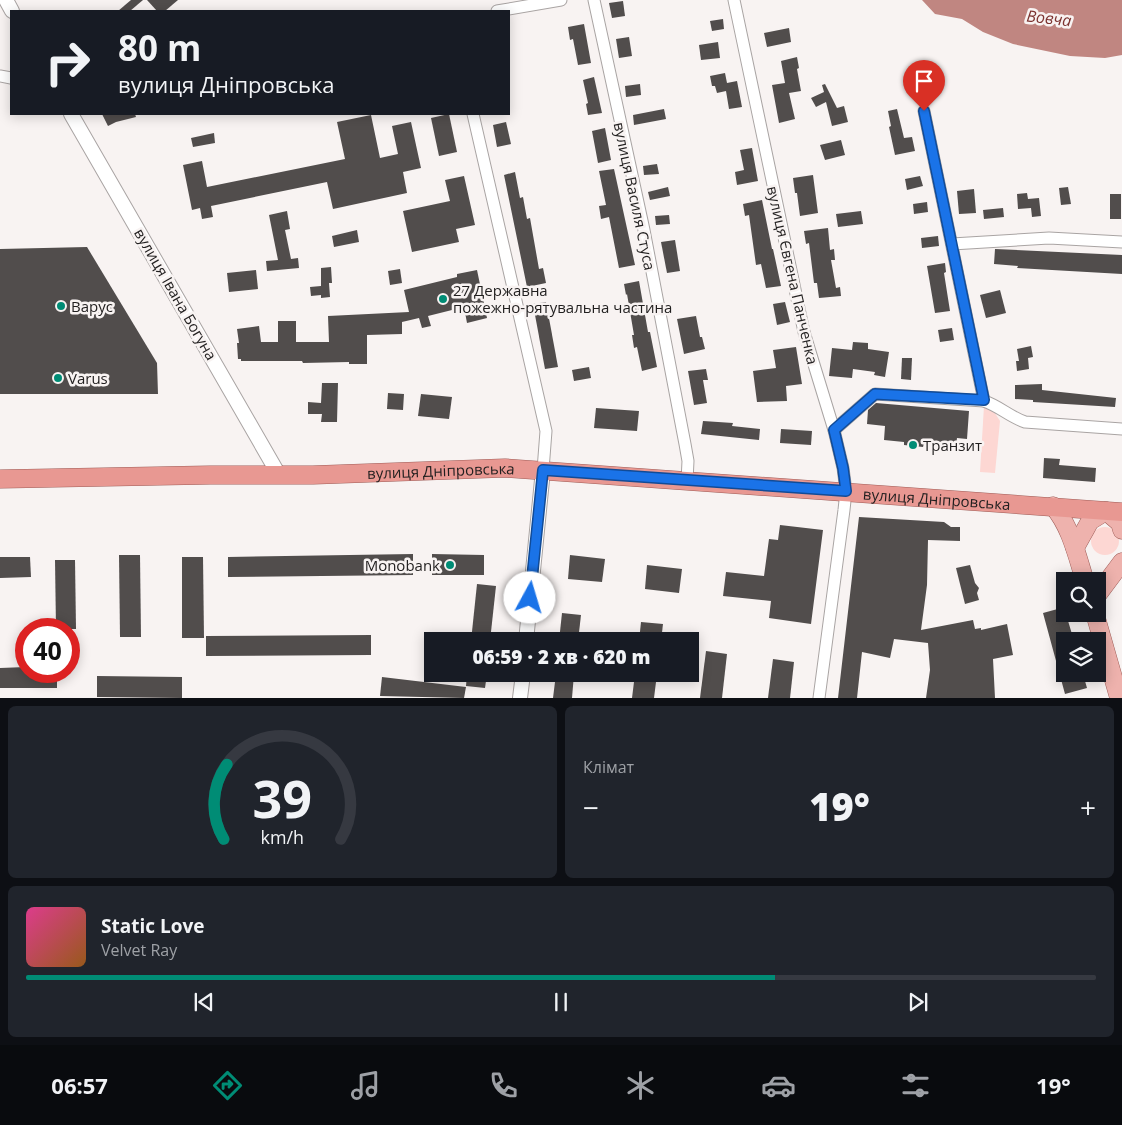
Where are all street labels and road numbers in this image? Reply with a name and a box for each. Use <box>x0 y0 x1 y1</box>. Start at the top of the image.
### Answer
street label: вулиця Василя Стуса <box>610 120 660 272</box>
street label: вулиця Євгена Панченка <box>763 184 823 366</box>
street label: вулиця Івана Богуна <box>130 225 222 363</box>
street label: вулиця Дніпровська <box>367 458 515 483</box>
street label: вулиця Дніпровська <box>862 484 1011 514</box>

